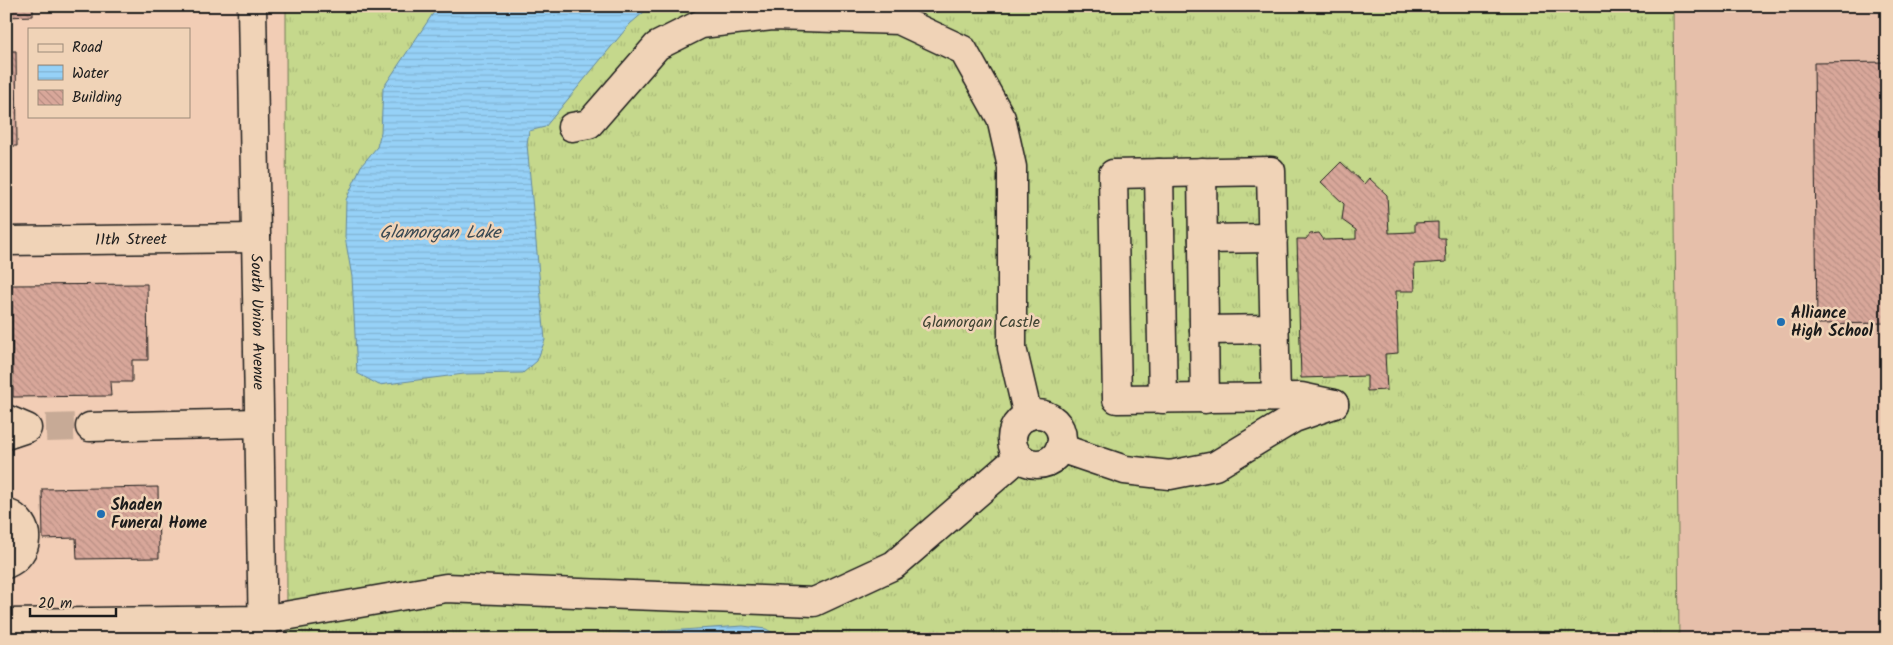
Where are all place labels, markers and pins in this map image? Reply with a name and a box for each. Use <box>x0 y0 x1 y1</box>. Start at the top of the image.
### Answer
place label: Alliance High School <box>1791 301 1874 344</box>
marker: Alliance High School <box>1775 316 1787 328</box>
place label: Shaden Funeral Home <box>111 493 207 536</box>
marker: Shaden Funeral Home <box>95 508 107 520</box>

